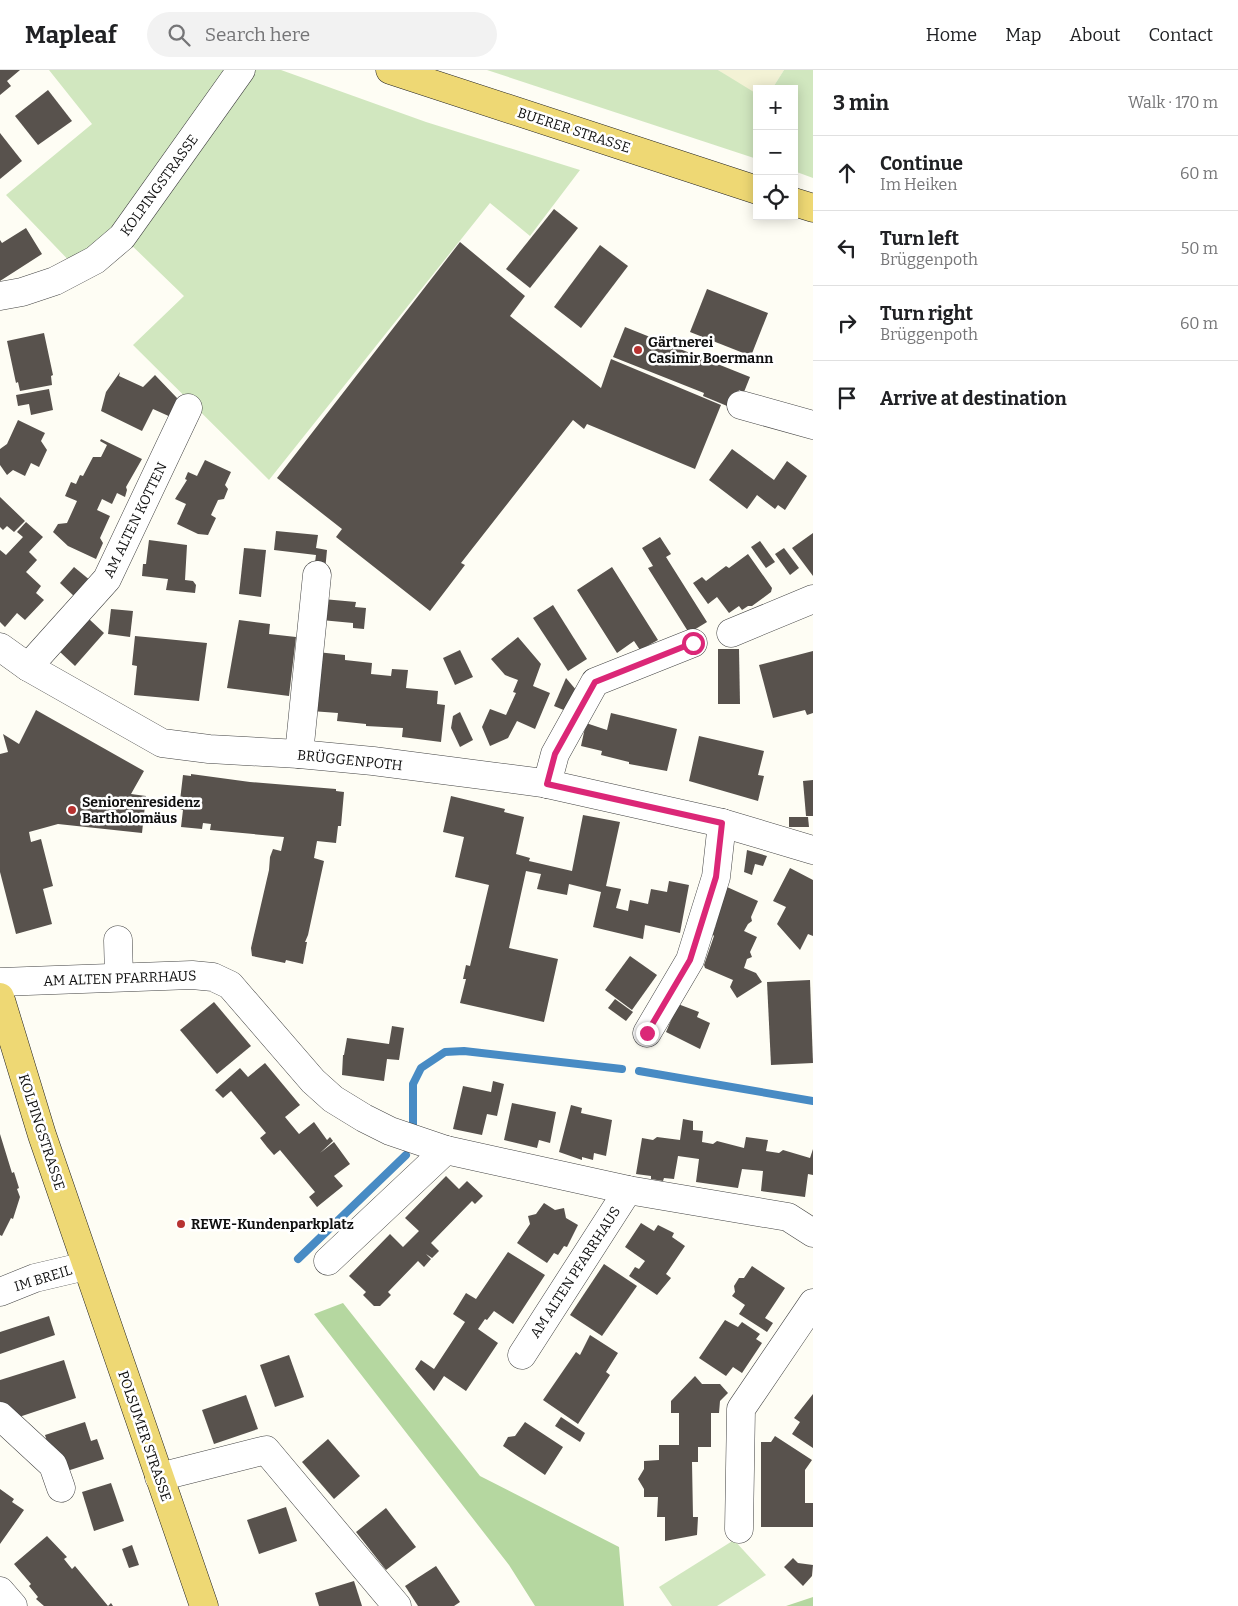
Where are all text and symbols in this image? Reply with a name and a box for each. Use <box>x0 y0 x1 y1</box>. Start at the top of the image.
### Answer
search box <box>147 12 497 57</box>
text: Mapleaf <box>25 21 117 49</box>
icon: search <box>165 21 193 49</box>
text: Search here <box>205 23 310 46</box>
text: Home <box>926 24 977 46</box>
text: Map <box>1005 24 1041 46</box>
text: About <box>1069 24 1120 46</box>
text: Contact <box>1148 24 1213 46</box>
map controls <box>753 85 798 220</box>
button: + <box>753 85 798 130</box>
text: 3 min <box>833 90 889 116</box>
text: Walk · 170 m <box>1128 93 1218 112</box>
street label: BUERER STRASSE <box>515 104 632 157</box>
button: − <box>753 130 798 175</box>
street label: KOLPINGSTRASSE <box>117 131 202 239</box>
text: Continue <box>880 152 963 175</box>
icon: ahead <box>833 159 861 187</box>
text: 60 m <box>1180 164 1218 183</box>
button: locate <box>753 175 798 220</box>
text: Im Heiken <box>880 175 957 194</box>
text: Turn left <box>880 227 959 250</box>
icon: left <box>833 234 861 262</box>
text: 50 m <box>1181 239 1218 258</box>
text: Brüggenpoth <box>880 250 978 269</box>
text: Turn right <box>880 302 973 325</box>
icon: right <box>833 309 861 337</box>
text: 60 m <box>1180 314 1218 333</box>
text: Brüggenpoth <box>880 325 978 344</box>
place label: Gärtnerei Casimir Boermann <box>648 334 773 367</box>
marker: Gärtnerei Casimir Boermann <box>632 344 644 356</box>
icon: arrive <box>833 384 861 412</box>
text: Arrive at destination <box>880 387 1067 410</box>
street label: AM ALTEN KOTTEN <box>100 460 171 581</box>
route start <box>682 632 705 655</box>
street label: BRÜGGENPOTH <box>296 747 403 774</box>
place label: Seniorenresidenz Bartholomäus <box>82 794 200 827</box>
marker: Seniorenresidenz Bartholomäus <box>66 804 78 816</box>
street label: AM ALTEN PFARRHAUS <box>43 967 197 990</box>
route end <box>636 1022 659 1045</box>
street label: KOLPINGSTRASSE <box>15 1072 68 1192</box>
street label: AM ALTEN PFARRHAUS <box>527 1203 624 1341</box>
place label: REWE-Kundenparkplatz <box>191 1216 354 1233</box>
marker: REWE-Kundenparkplatz <box>175 1218 187 1230</box>
street label: IM BREIL <box>12 1262 74 1295</box>
street label: POLSUMER STRASSE <box>114 1368 175 1504</box>

